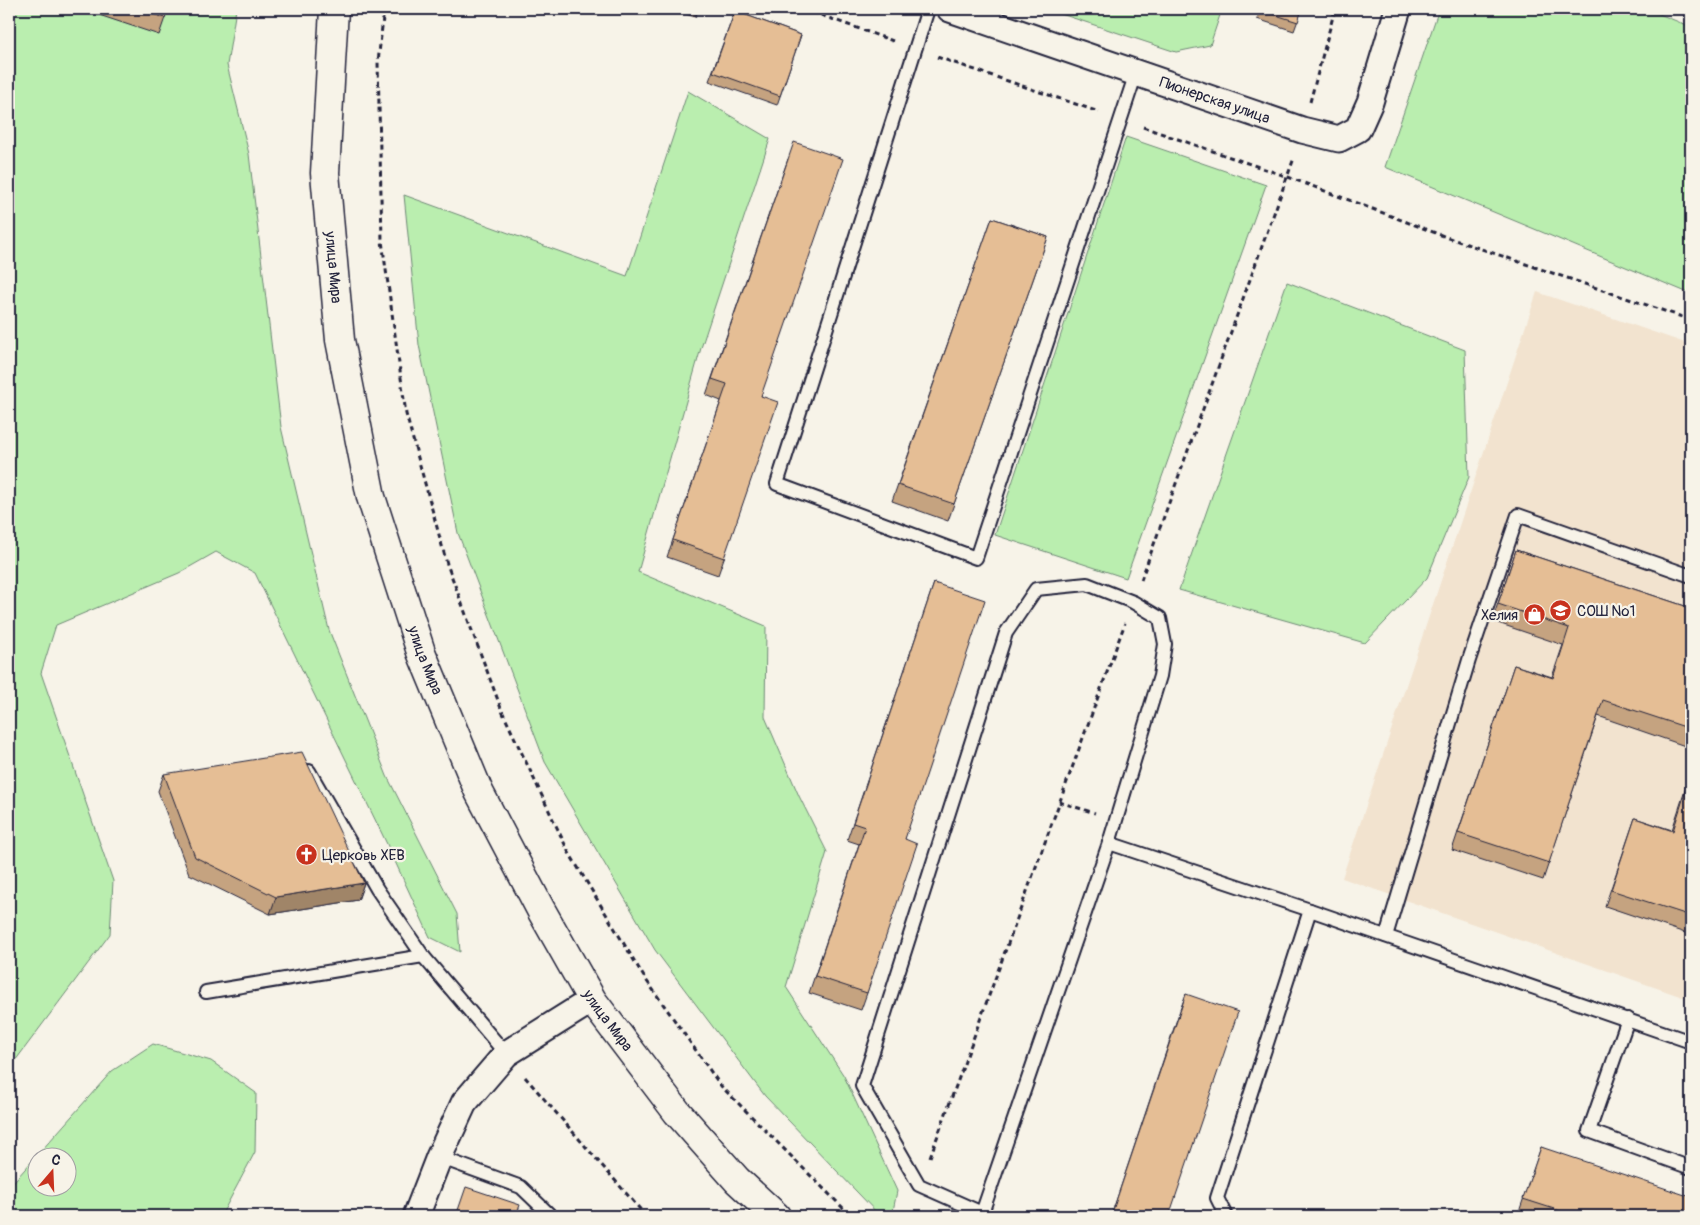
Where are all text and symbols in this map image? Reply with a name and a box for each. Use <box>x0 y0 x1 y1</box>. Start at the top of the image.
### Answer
street label: Пионерская улица <box>1157 73 1273 128</box>
street label: улица Мира <box>320 230 346 304</box>
school or university icon: СОШ №1 <box>1549 599 1573 623</box>
place label: СОШ №1 <box>1577 602 1635 621</box>
shop icon: Хелия <box>1522 603 1546 627</box>
place label: Хелия <box>1481 606 1518 625</box>
street label: улица Мира <box>403 623 447 698</box>
church icon: Церковь ХЕВ <box>294 843 318 867</box>
place label: Церковь ХЕВ <box>322 846 405 865</box>
street label: улица Мира <box>578 986 637 1055</box>
north arrow <box>28 1148 78 1198</box>
text: С <box>49 1151 63 1170</box>

